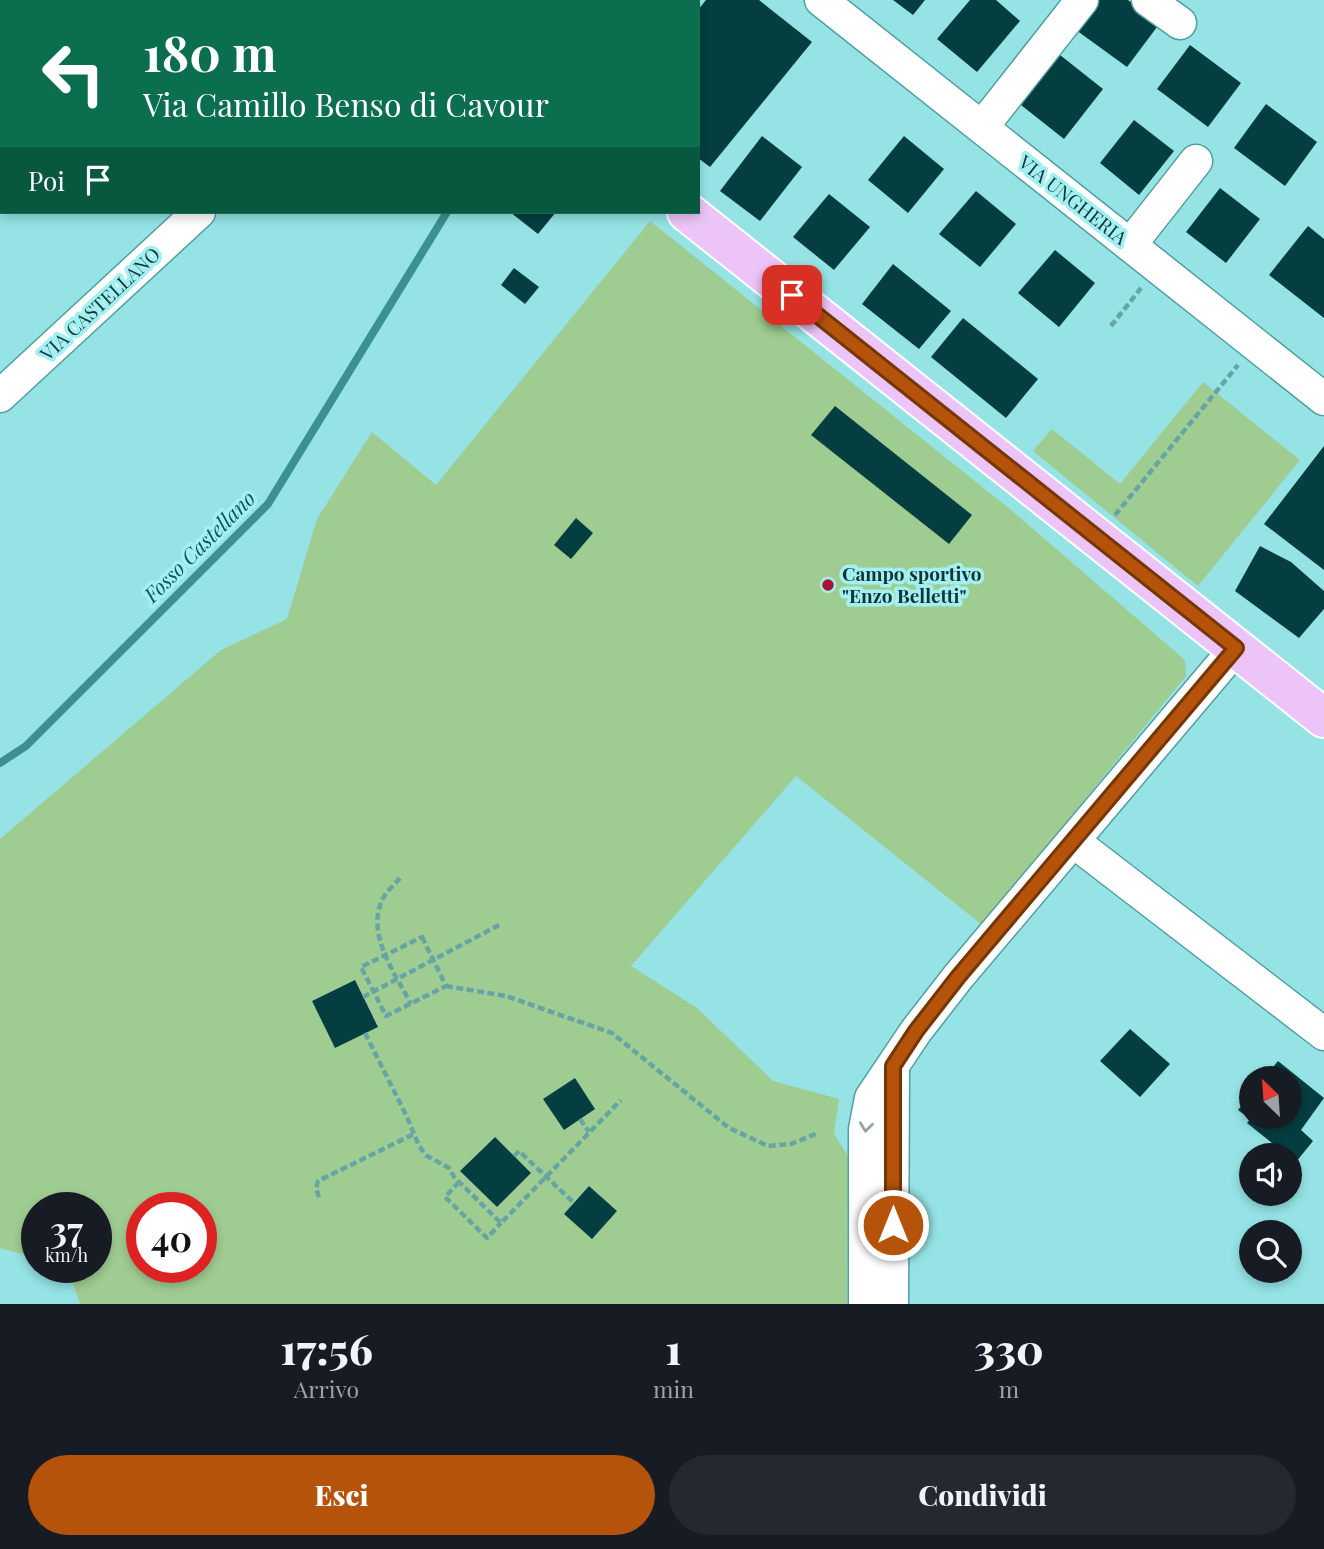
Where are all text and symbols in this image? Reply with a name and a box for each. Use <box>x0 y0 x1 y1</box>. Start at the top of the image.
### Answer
text: 180 m <box>143 19 277 84</box>
icon: left <box>28 28 119 119</box>
text: Via Camillo Benso di Cavour <box>143 82 549 125</box>
street label: VIA UNGHERIA <box>1013 148 1134 251</box>
icon: arrive <box>79 161 117 199</box>
text: Poi <box>28 163 65 198</box>
street label: VIA CASTELLANO <box>33 241 165 366</box>
pin <box>762 265 822 325</box>
icon: arrive <box>773 276 811 314</box>
water label: Fosso Castellano <box>136 484 260 608</box>
place label: Campo sportivo "Enzo Belletti" <box>842 560 982 608</box>
marker: Campo sportivo "Enzo Belletti" <box>820 577 836 593</box>
north arrow <box>1239 1066 1302 1129</box>
map controls <box>1239 1066 1302 1283</box>
one-way arrow <box>859 1121 874 1133</box>
button: sound <box>1239 1143 1302 1206</box>
position arrow <box>856 1188 930 1262</box>
speed limit sign: 40 <box>126 1192 217 1283</box>
text: 37 <box>50 1205 83 1252</box>
button: search <box>1239 1220 1302 1283</box>
text: km/h <box>45 1243 88 1267</box>
text: 17:56 <box>280 1320 373 1376</box>
text: 1 <box>665 1320 682 1376</box>
text: 330 <box>974 1320 1044 1376</box>
text: Arrivo <box>294 1373 359 1404</box>
text: min <box>653 1373 694 1404</box>
text: m <box>999 1373 1019 1404</box>
button: Esci <box>28 1455 655 1535</box>
button: Condividi <box>669 1455 1296 1535</box>

